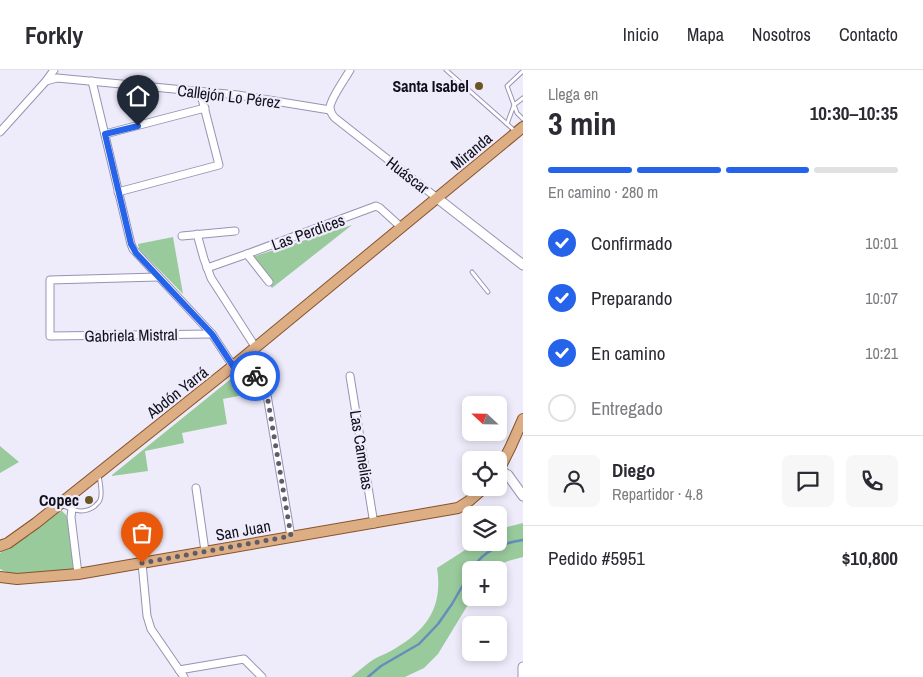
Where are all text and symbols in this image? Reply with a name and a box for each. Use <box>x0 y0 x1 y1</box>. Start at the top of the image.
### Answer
text: Forkly <box>25 19 83 51</box>
text: Inicio <box>623 22 659 47</box>
text: Mapa <box>687 22 724 47</box>
text: Nosotros <box>752 22 811 47</box>
text: Contacto <box>839 22 898 47</box>
pin <box>117 75 159 126</box>
place label: Santa Isabel <box>392 75 469 97</box>
street label: Callejón Lo Pérez <box>176 79 282 113</box>
marker: Santa Isabel <box>473 80 485 92</box>
icon: home <box>124 82 152 110</box>
text: Llega en <box>548 83 598 105</box>
text: 10:30–10:35 <box>810 100 898 126</box>
text: 3 min <box>548 102 617 145</box>
street label: Miranda <box>445 127 497 175</box>
street label: Huáscar <box>382 151 435 199</box>
text: En camino · 280 m <box>548 181 658 203</box>
street label: Las Perdices <box>268 209 348 255</box>
icon: check <box>548 229 576 257</box>
text: Confirmado <box>591 230 672 256</box>
text: 10:01 <box>865 232 898 254</box>
icon: check <box>548 284 576 312</box>
text: Preparando <box>591 285 672 311</box>
text: 10:07 <box>865 287 898 309</box>
street label: Gabriela Mistral <box>84 323 178 347</box>
icon: check <box>548 339 576 367</box>
text: En camino <box>591 340 665 366</box>
text: 10:21 <box>865 342 898 364</box>
courier <box>230 351 280 401</box>
street label: Abdón Yarrá <box>141 361 213 424</box>
icon: bike <box>241 362 269 390</box>
text: Entregado <box>591 395 663 421</box>
north arrow <box>462 396 508 441</box>
map controls <box>462 396 507 661</box>
street label: Las Camelias <box>345 409 379 491</box>
button: locate <box>462 451 507 496</box>
button: person <box>548 455 600 507</box>
button: chat <box>782 455 834 507</box>
button: phone <box>846 455 898 507</box>
text: Diego <box>612 457 655 483</box>
text: Repartidor · 4.8 <box>612 483 703 505</box>
place label: Copec <box>39 489 79 511</box>
marker: Copec <box>83 494 95 506</box>
button: layers <box>462 506 507 551</box>
pin <box>121 512 163 563</box>
street label: San Juan <box>214 514 272 546</box>
icon: bag <box>128 519 156 547</box>
text: Pedido #5951 <box>548 545 645 571</box>
text: $10,800 <box>842 545 898 571</box>
button: + <box>462 561 507 606</box>
button: − <box>462 616 507 661</box>

